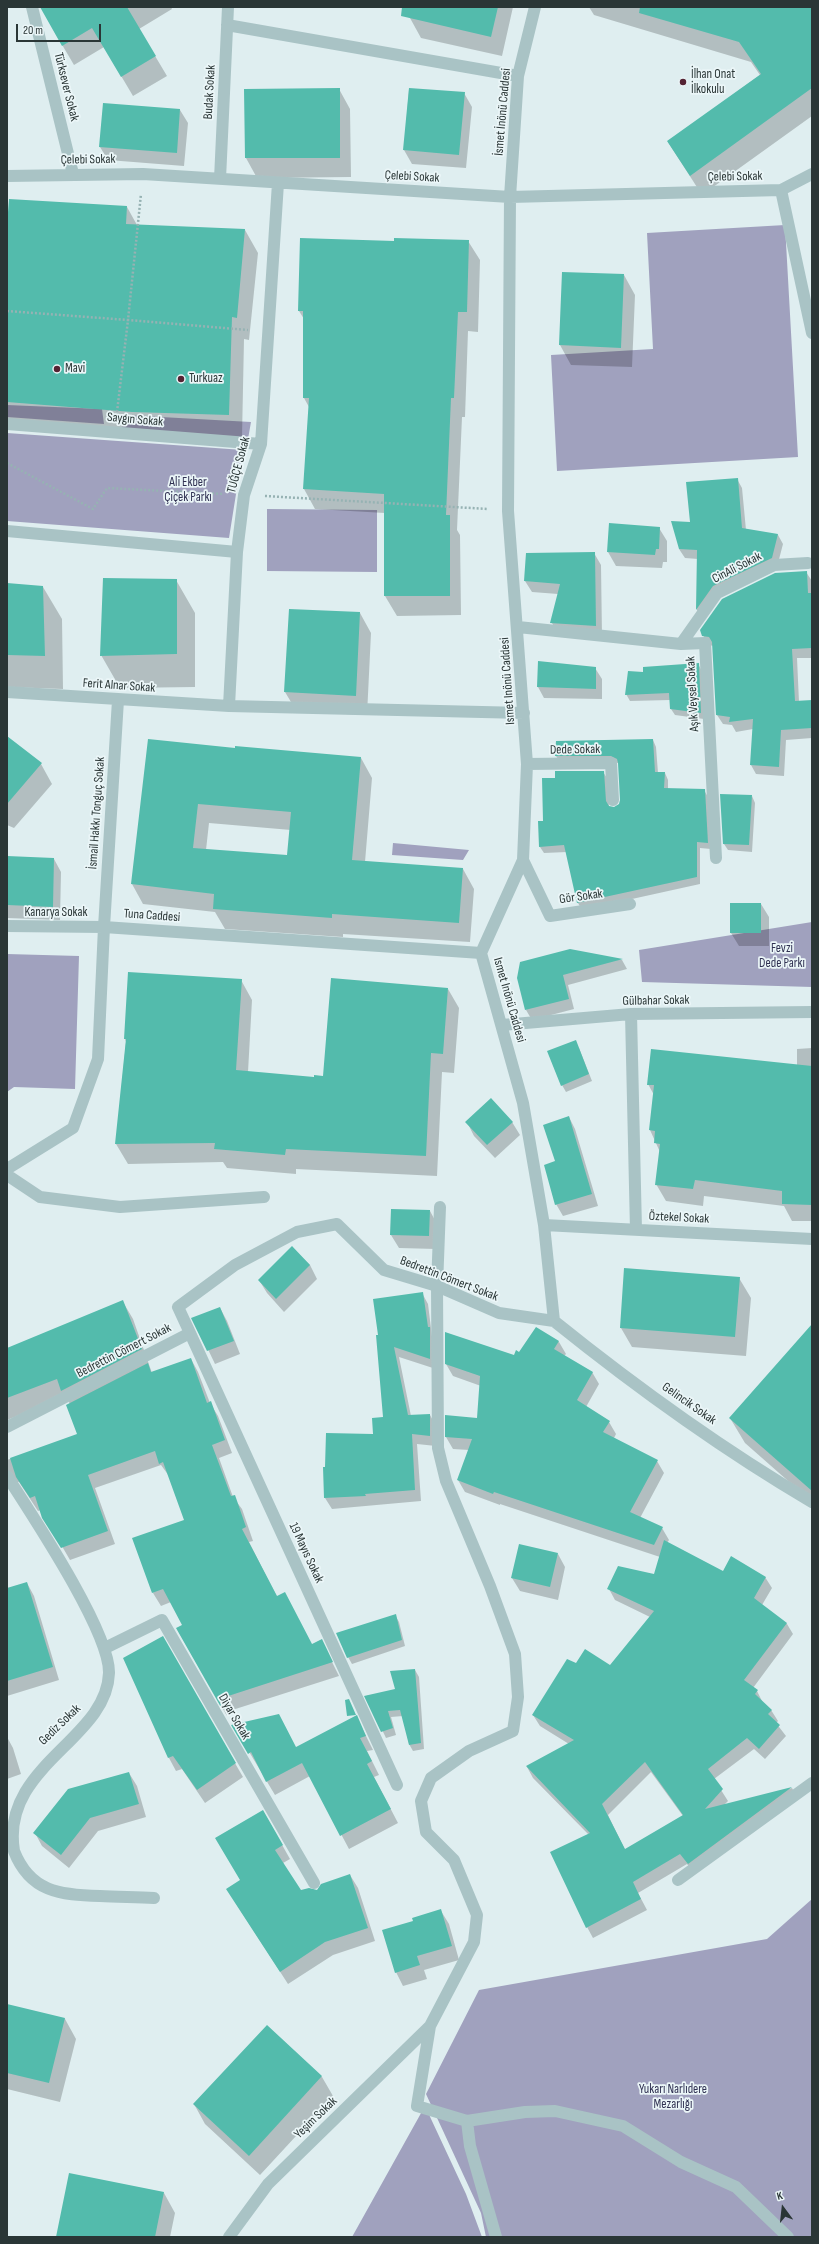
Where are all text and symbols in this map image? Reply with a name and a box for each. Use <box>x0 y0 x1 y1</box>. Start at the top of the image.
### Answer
scale bar <box>18 16 103 42</box>
text: 20 m <box>23 23 43 38</box>
street label: Türksever Sokak <box>50 51 82 123</box>
street label: Budak Sokak <box>201 64 219 120</box>
place label: İlhan Onat İlkokulu <box>691 67 735 98</box>
street label: İsmet İnönü Caddesi <box>491 68 515 156</box>
marker: İlhan Onat İlkokulu <box>678 77 688 87</box>
street label: Çelebi Sokak <box>60 152 116 168</box>
street label: Çelebi Sokak <box>384 168 440 186</box>
street label: Çelebi Sokak <box>707 169 763 185</box>
place label: Mavi <box>65 361 85 377</box>
marker: Mavi <box>52 364 62 374</box>
place label: Turkuaz <box>189 371 223 387</box>
marker: Turkuaz <box>176 374 186 384</box>
street label: Saygın Sokak <box>106 410 164 430</box>
street label: TUĞÇE Sokak <box>224 435 254 495</box>
park label: Ali Ekber Çiçek Parkı <box>164 475 212 506</box>
street label: CinAli Sokak <box>710 549 764 587</box>
street label: Ismet Inönü Caddesi <box>497 637 519 725</box>
street label: Aşık Veysel Sokak <box>683 656 703 732</box>
street label: Ferit Alnar Sokak <box>82 676 156 696</box>
street label: Dede Sokak <box>550 742 600 758</box>
street label: İsmail Hakkı Tonguç Sokak <box>85 756 109 870</box>
street label: Gör Sokak <box>558 886 604 908</box>
street label: Kanarya Sokak <box>24 905 88 921</box>
street label: Tuna Caddesi <box>123 906 181 926</box>
park label: Fevzi Dede Parkı <box>759 941 805 972</box>
street label: Ismet Inönü Caddesi <box>489 956 529 1044</box>
street label: Gülbahar Sokak <box>622 993 690 1009</box>
street label: Öztekel Sokak <box>648 1209 710 1227</box>
street label: Bedrettin Cömert Sokak <box>398 1253 500 1305</box>
street label: Bedrettin Cömert Sokak <box>74 1320 174 1382</box>
street label: Gelincik Sokak <box>659 1380 719 1428</box>
street label: 19 Mayıs Sokak <box>285 1520 327 1586</box>
street label: Diyar Sokak <box>215 1691 253 1743</box>
street label: Gediz Sokak <box>36 1701 84 1749</box>
park label: Yukarı Narlıdere Mezarlığı <box>639 2082 707 2113</box>
street label: Yeşim Sokak <box>291 2094 341 2142</box>
north arrow <box>763 2188 803 2228</box>
text: K <box>775 2189 784 2203</box>

